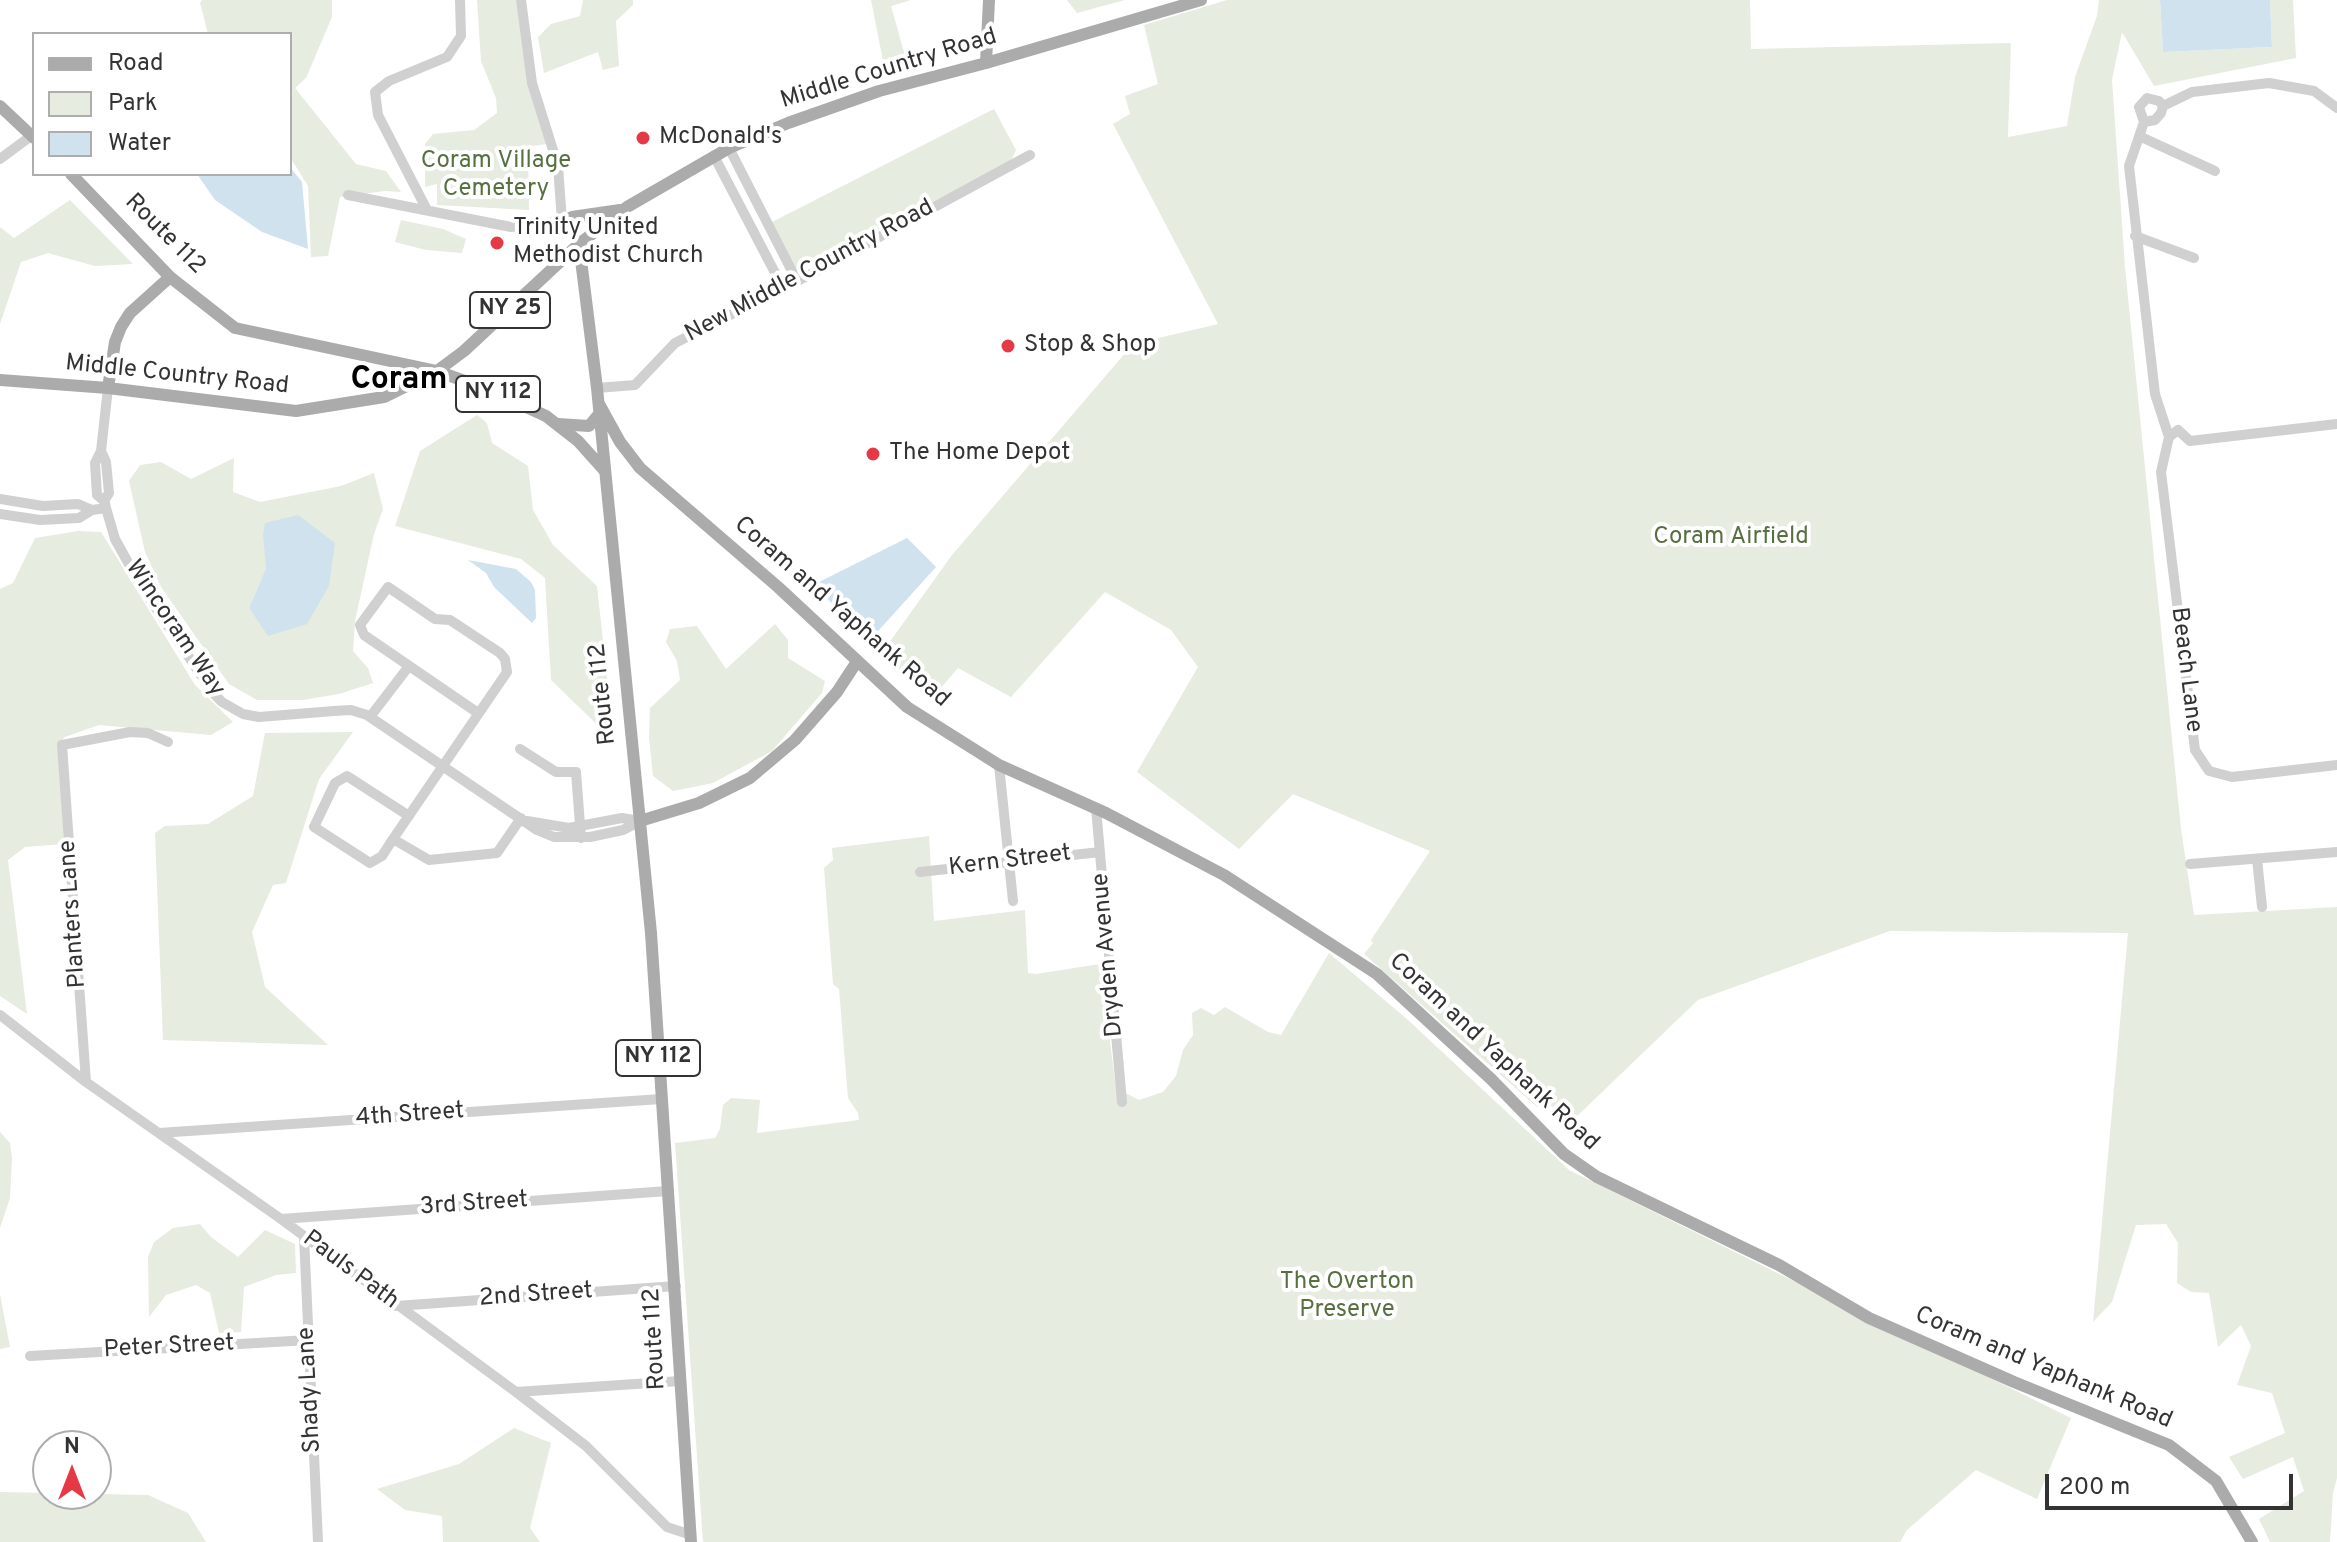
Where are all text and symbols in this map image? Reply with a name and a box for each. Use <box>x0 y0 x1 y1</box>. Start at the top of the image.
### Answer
street label: Middle Country Road <box>777 23 1001 117</box>
legend <box>32 32 292 176</box>
text: Road <box>108 49 164 79</box>
text: Park <box>108 89 158 119</box>
place label: McDonald's <box>659 124 782 152</box>
text: Water <box>108 129 171 159</box>
marker: McDonald's <box>634 129 652 147</box>
park label: Coram Village Cemetery <box>421 148 571 204</box>
street label: Route 112 <box>118 189 210 281</box>
street label: New Middle Country Road <box>681 194 939 350</box>
place label: Trinity United Methodist Church <box>513 215 704 271</box>
marker: Trinity United Methodist Church <box>488 234 506 252</box>
road number: NY 25 <box>470 292 550 328</box>
place label: Stop & Shop <box>1024 332 1156 360</box>
marker: Stop & Shop <box>999 337 1017 355</box>
street label: Middle Country Road <box>64 350 290 402</box>
district label: Coram <box>350 363 448 401</box>
road number: NY 112 <box>456 376 540 412</box>
place label: The Home Depot <box>889 440 1070 468</box>
marker: The Home Depot <box>864 445 882 463</box>
street label: Coram and Yaphank Road <box>727 511 955 715</box>
park label: Coram Airfield <box>1653 524 1809 552</box>
street label: Wincoram Way <box>118 555 230 703</box>
street label: Beach Lane <box>2163 606 2207 734</box>
street label: Route 112 <box>584 642 624 746</box>
street label: Planters Lane <box>54 839 94 989</box>
street label: Kern Street <box>947 840 1073 884</box>
street label: Dryden Avenue <box>1087 872 1131 1038</box>
street label: Coram and Yaphank Road <box>1382 948 1604 1158</box>
road number: NY 112 <box>616 1040 700 1076</box>
street label: 4th Street <box>355 1098 465 1134</box>
street label: 3rd Street <box>419 1187 529 1223</box>
street label: Pauls Path <box>296 1226 404 1316</box>
park label: The Overton Preserve <box>1280 1269 1414 1325</box>
street label: 2nd Street <box>478 1278 594 1314</box>
street label: Route 112 <box>639 1287 673 1391</box>
street label: Coram and Yaphank Road <box>1910 1302 2176 1436</box>
street label: Shady Lane <box>293 1326 329 1454</box>
street label: Peter Street <box>103 1330 235 1366</box>
north arrow <box>32 1430 112 1510</box>
text: N <box>64 1434 80 1461</box>
scale bar <box>2049 1458 2297 1508</box>
text: 200 m <box>2059 1473 2130 1503</box>

